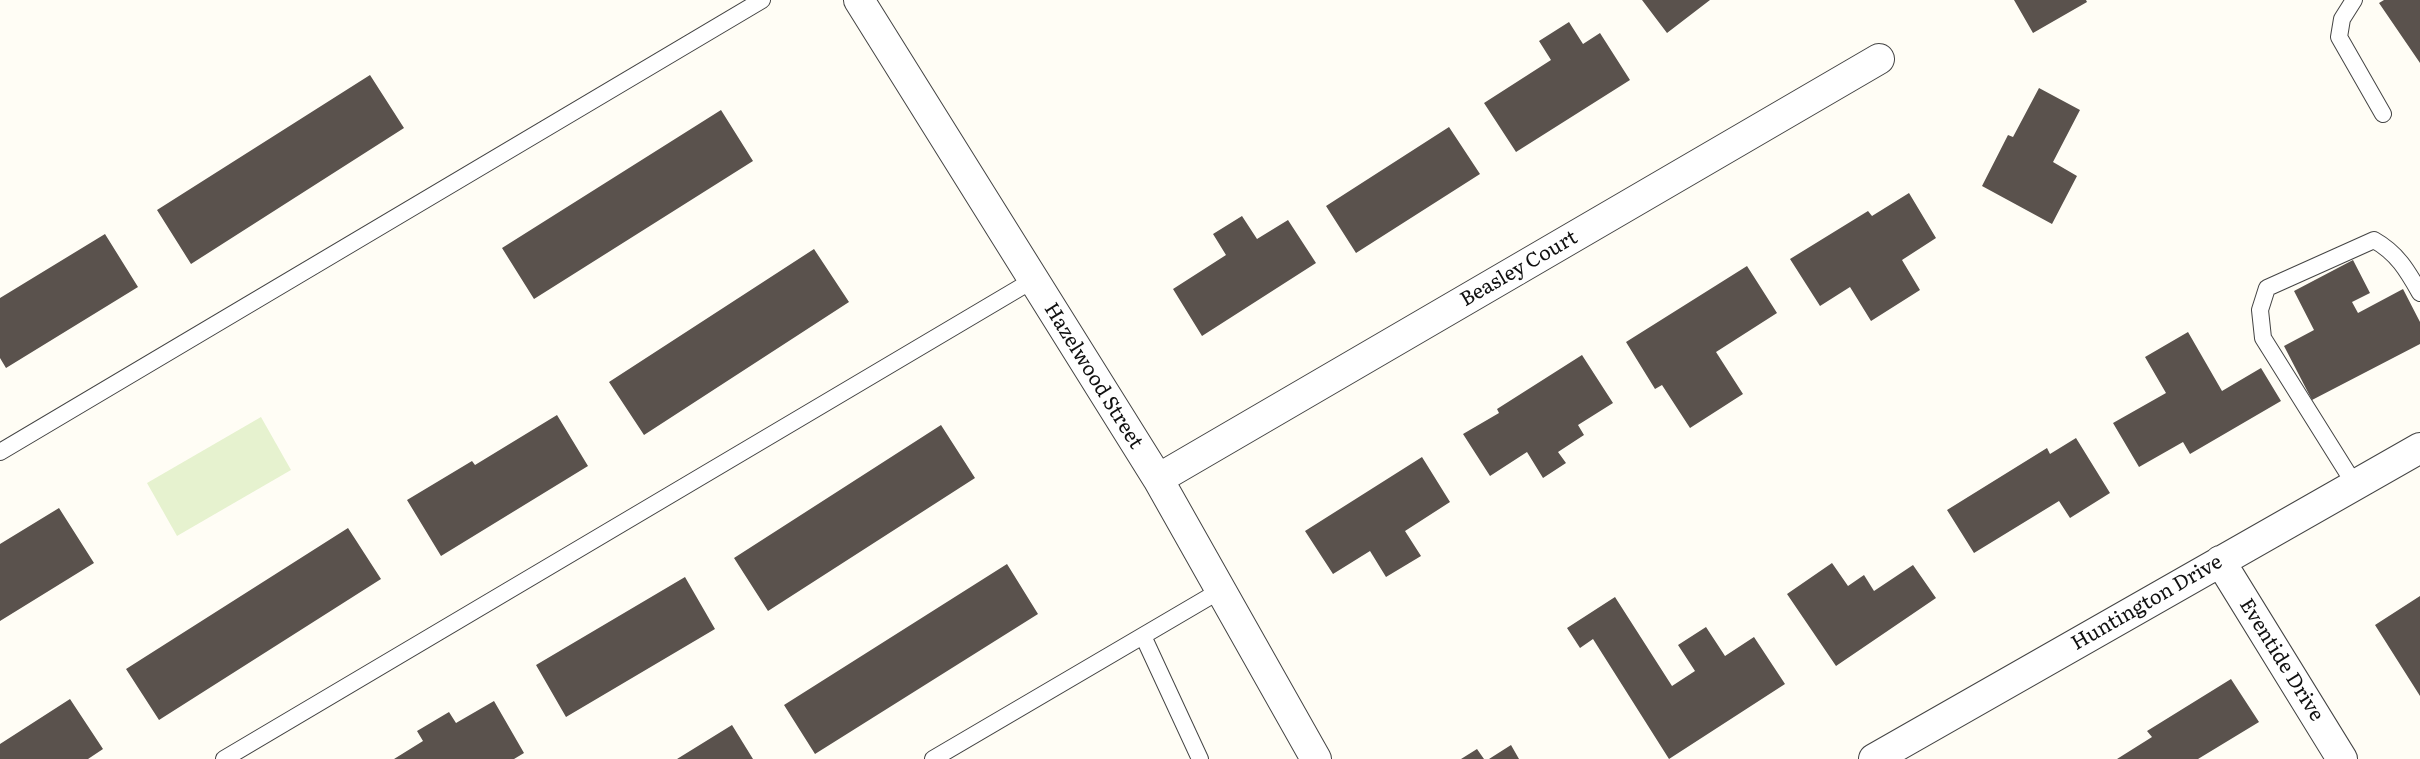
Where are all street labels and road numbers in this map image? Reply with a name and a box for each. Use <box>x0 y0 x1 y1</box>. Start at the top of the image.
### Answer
street label: Beasley Court <box>1456 226 1582 312</box>
street label: Hazelwood Street <box>1038 299 1148 453</box>
street label: Huntington Drive <box>2067 550 2227 656</box>
street label: Eventide Drive <box>2234 594 2328 726</box>

